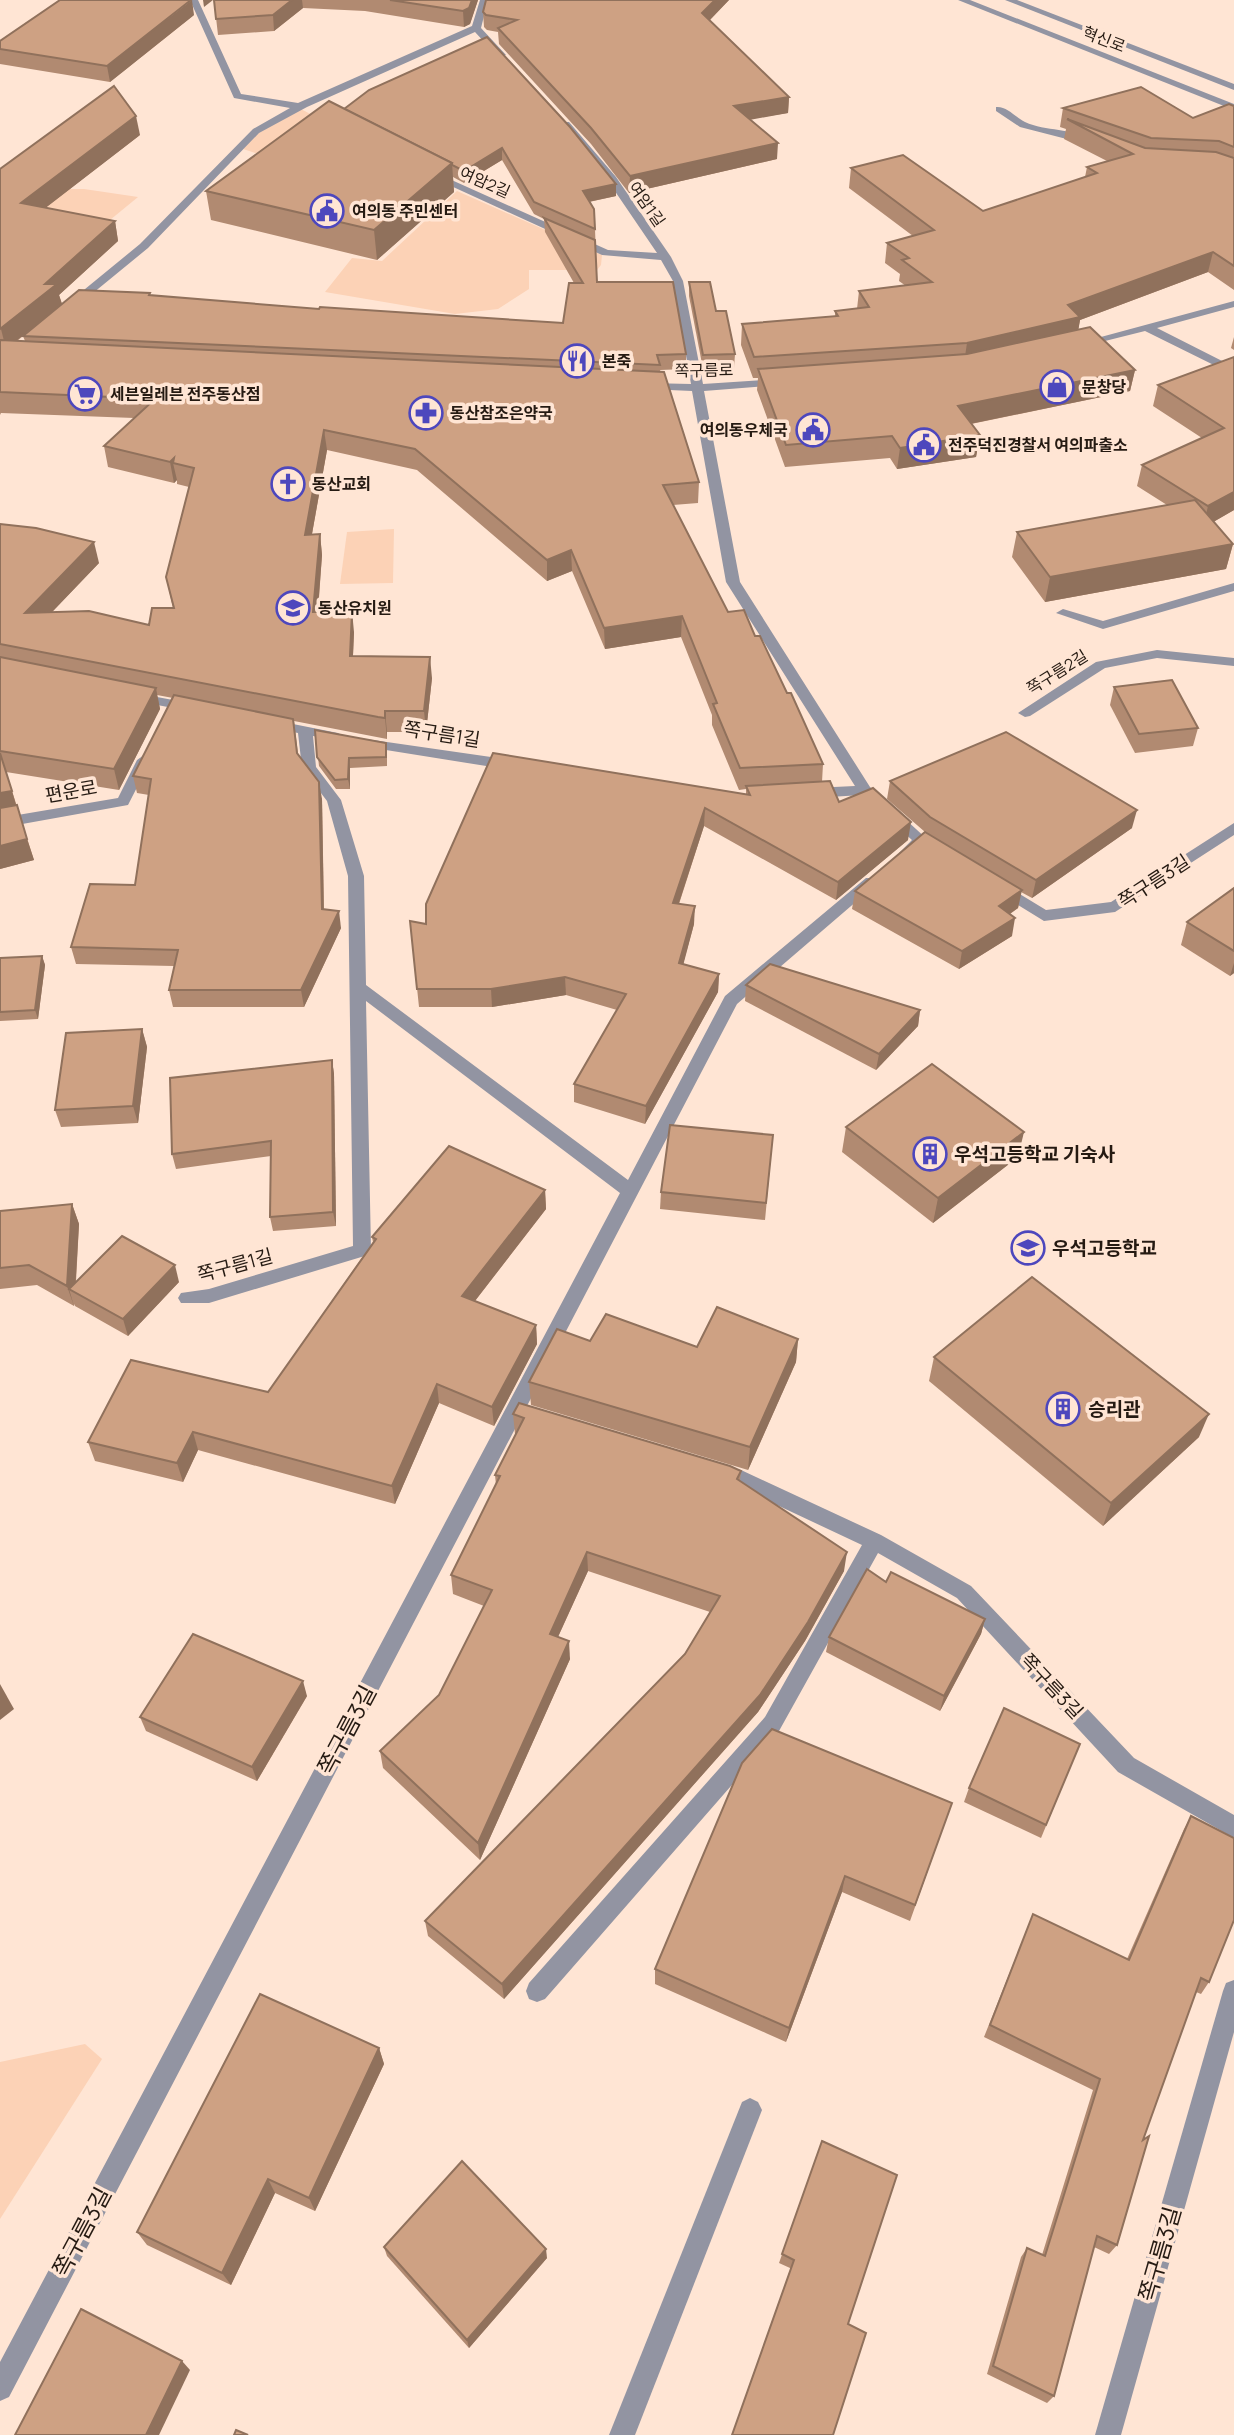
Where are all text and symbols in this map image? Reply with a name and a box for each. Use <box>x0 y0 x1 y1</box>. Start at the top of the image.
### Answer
street label: 혁신로 <box>1079 21 1129 57</box>
street label: 여암2길 <box>456 161 514 203</box>
street label: 여암1길 <box>624 177 670 231</box>
public building icon: 여의동 주민센터 <box>308 192 346 230</box>
place label: 여의동 주민센터 <box>352 200 458 222</box>
restaurant icon: 본죽 <box>558 342 596 380</box>
place label: 본죽 <box>602 350 631 372</box>
street label: 쪽구름로 <box>674 358 734 382</box>
shop icon: 문창당 <box>1038 368 1076 406</box>
supermarket icon: 세븐일레븐 전주동산점 <box>66 375 104 413</box>
place label: 문창당 <box>1082 376 1126 398</box>
place label: 세븐일레븐 전주동산점 <box>110 383 260 405</box>
pharmacy icon: 동산참조은약국 <box>407 394 445 432</box>
place label: 동산참조은약국 <box>450 402 553 424</box>
public building icon: 여의동우체국 <box>794 411 832 449</box>
place label: 여의동우체국 <box>700 419 788 441</box>
public building icon: 전주덕진경찰서 여의파출소 <box>905 426 943 464</box>
place label: 전주덕진경찰서 여의파출소 <box>948 434 1128 456</box>
church icon: 동산교회 <box>269 465 307 503</box>
place label: 동산교회 <box>312 473 371 495</box>
school or university icon: 동산유치원 <box>274 589 312 627</box>
place label: 동산유치원 <box>318 597 392 619</box>
street label: 쪽구름2길 <box>1022 645 1092 699</box>
street label: 쪽구름1길 <box>402 715 482 753</box>
street label: 편운로 <box>43 774 99 808</box>
street label: 쪽구름3길 <box>1113 848 1195 914</box>
building icon: 우석고등학교 기숙사 <box>911 1135 949 1173</box>
place label: 우석고등학교 기숙사 <box>954 1141 1116 1167</box>
school or university icon: 우석고등학교 <box>1009 1229 1047 1267</box>
place label: 우석고등학교 <box>1052 1235 1157 1261</box>
street label: 쪽구름1길 <box>194 1242 276 1288</box>
building icon: 승리관 <box>1044 1390 1082 1428</box>
place label: 승리관 <box>1088 1396 1141 1422</box>
street label: 쪽구름3길 <box>1015 1648 1089 1724</box>
street label: 쪽구름3길 <box>309 1679 383 1780</box>
street label: 쪽구름3길 <box>44 2181 118 2282</box>
street label: 쪽구름3길 <box>1130 2203 1188 2305</box>

